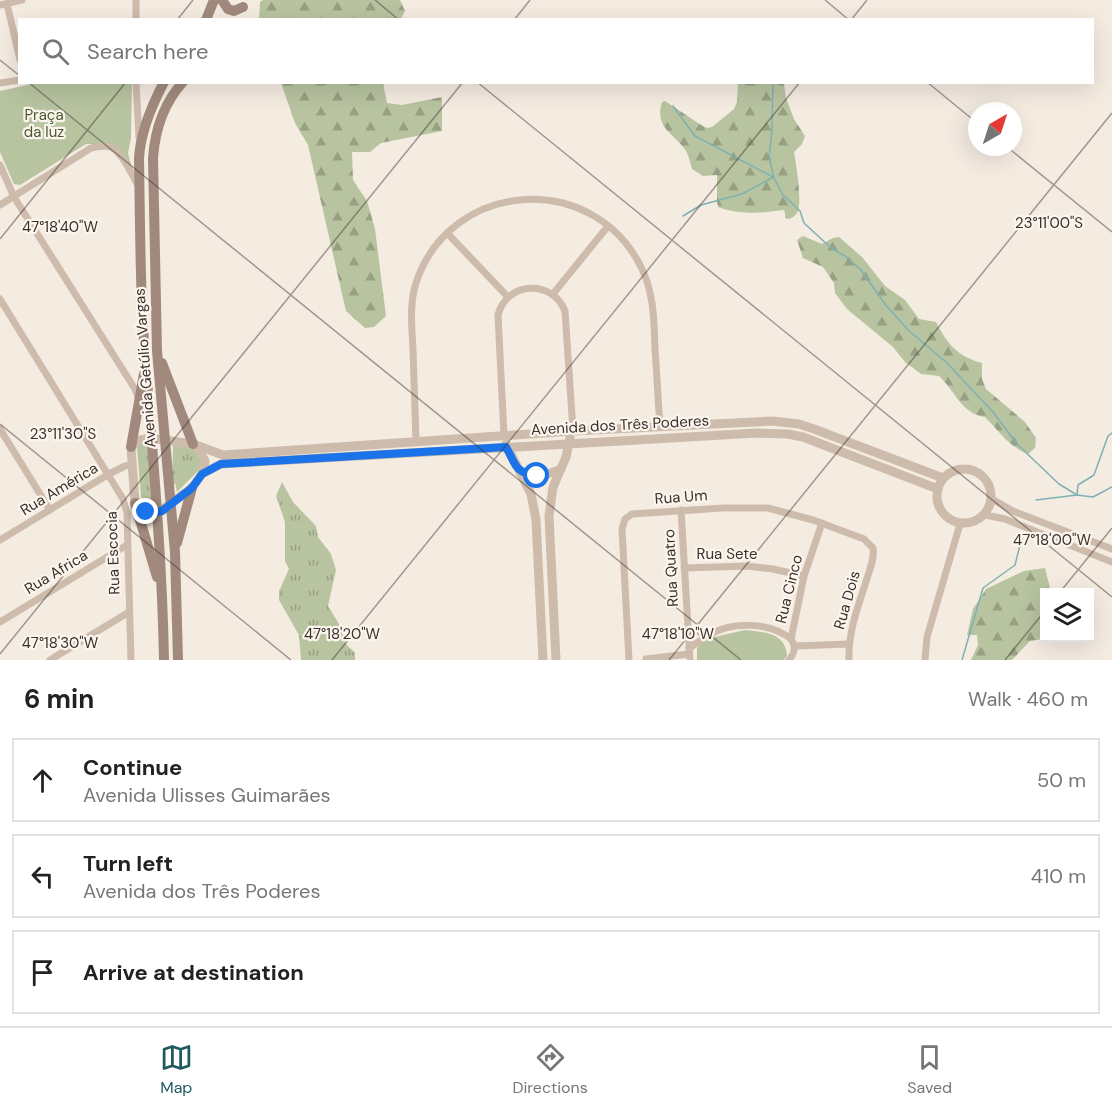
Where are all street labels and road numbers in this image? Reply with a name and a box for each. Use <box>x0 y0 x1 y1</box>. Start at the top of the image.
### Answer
street label: Avenida Getúlio Vargas <box>129 288 161 448</box>
street label: Avenida dos Três Poderes <box>531 410 709 440</box>
street label: Rua América <box>16 458 102 520</box>
street label: Rua Um <box>654 485 708 509</box>
street label: Rua Escocia <box>102 511 124 595</box>
street label: Rua Quatro <box>659 529 683 607</box>
street label: Rua Sete <box>697 544 757 564</box>
street label: Rua Africa <box>21 545 91 599</box>
street label: Rua Cinco <box>771 552 807 625</box>
street label: Rua Dois <box>829 568 865 632</box>

